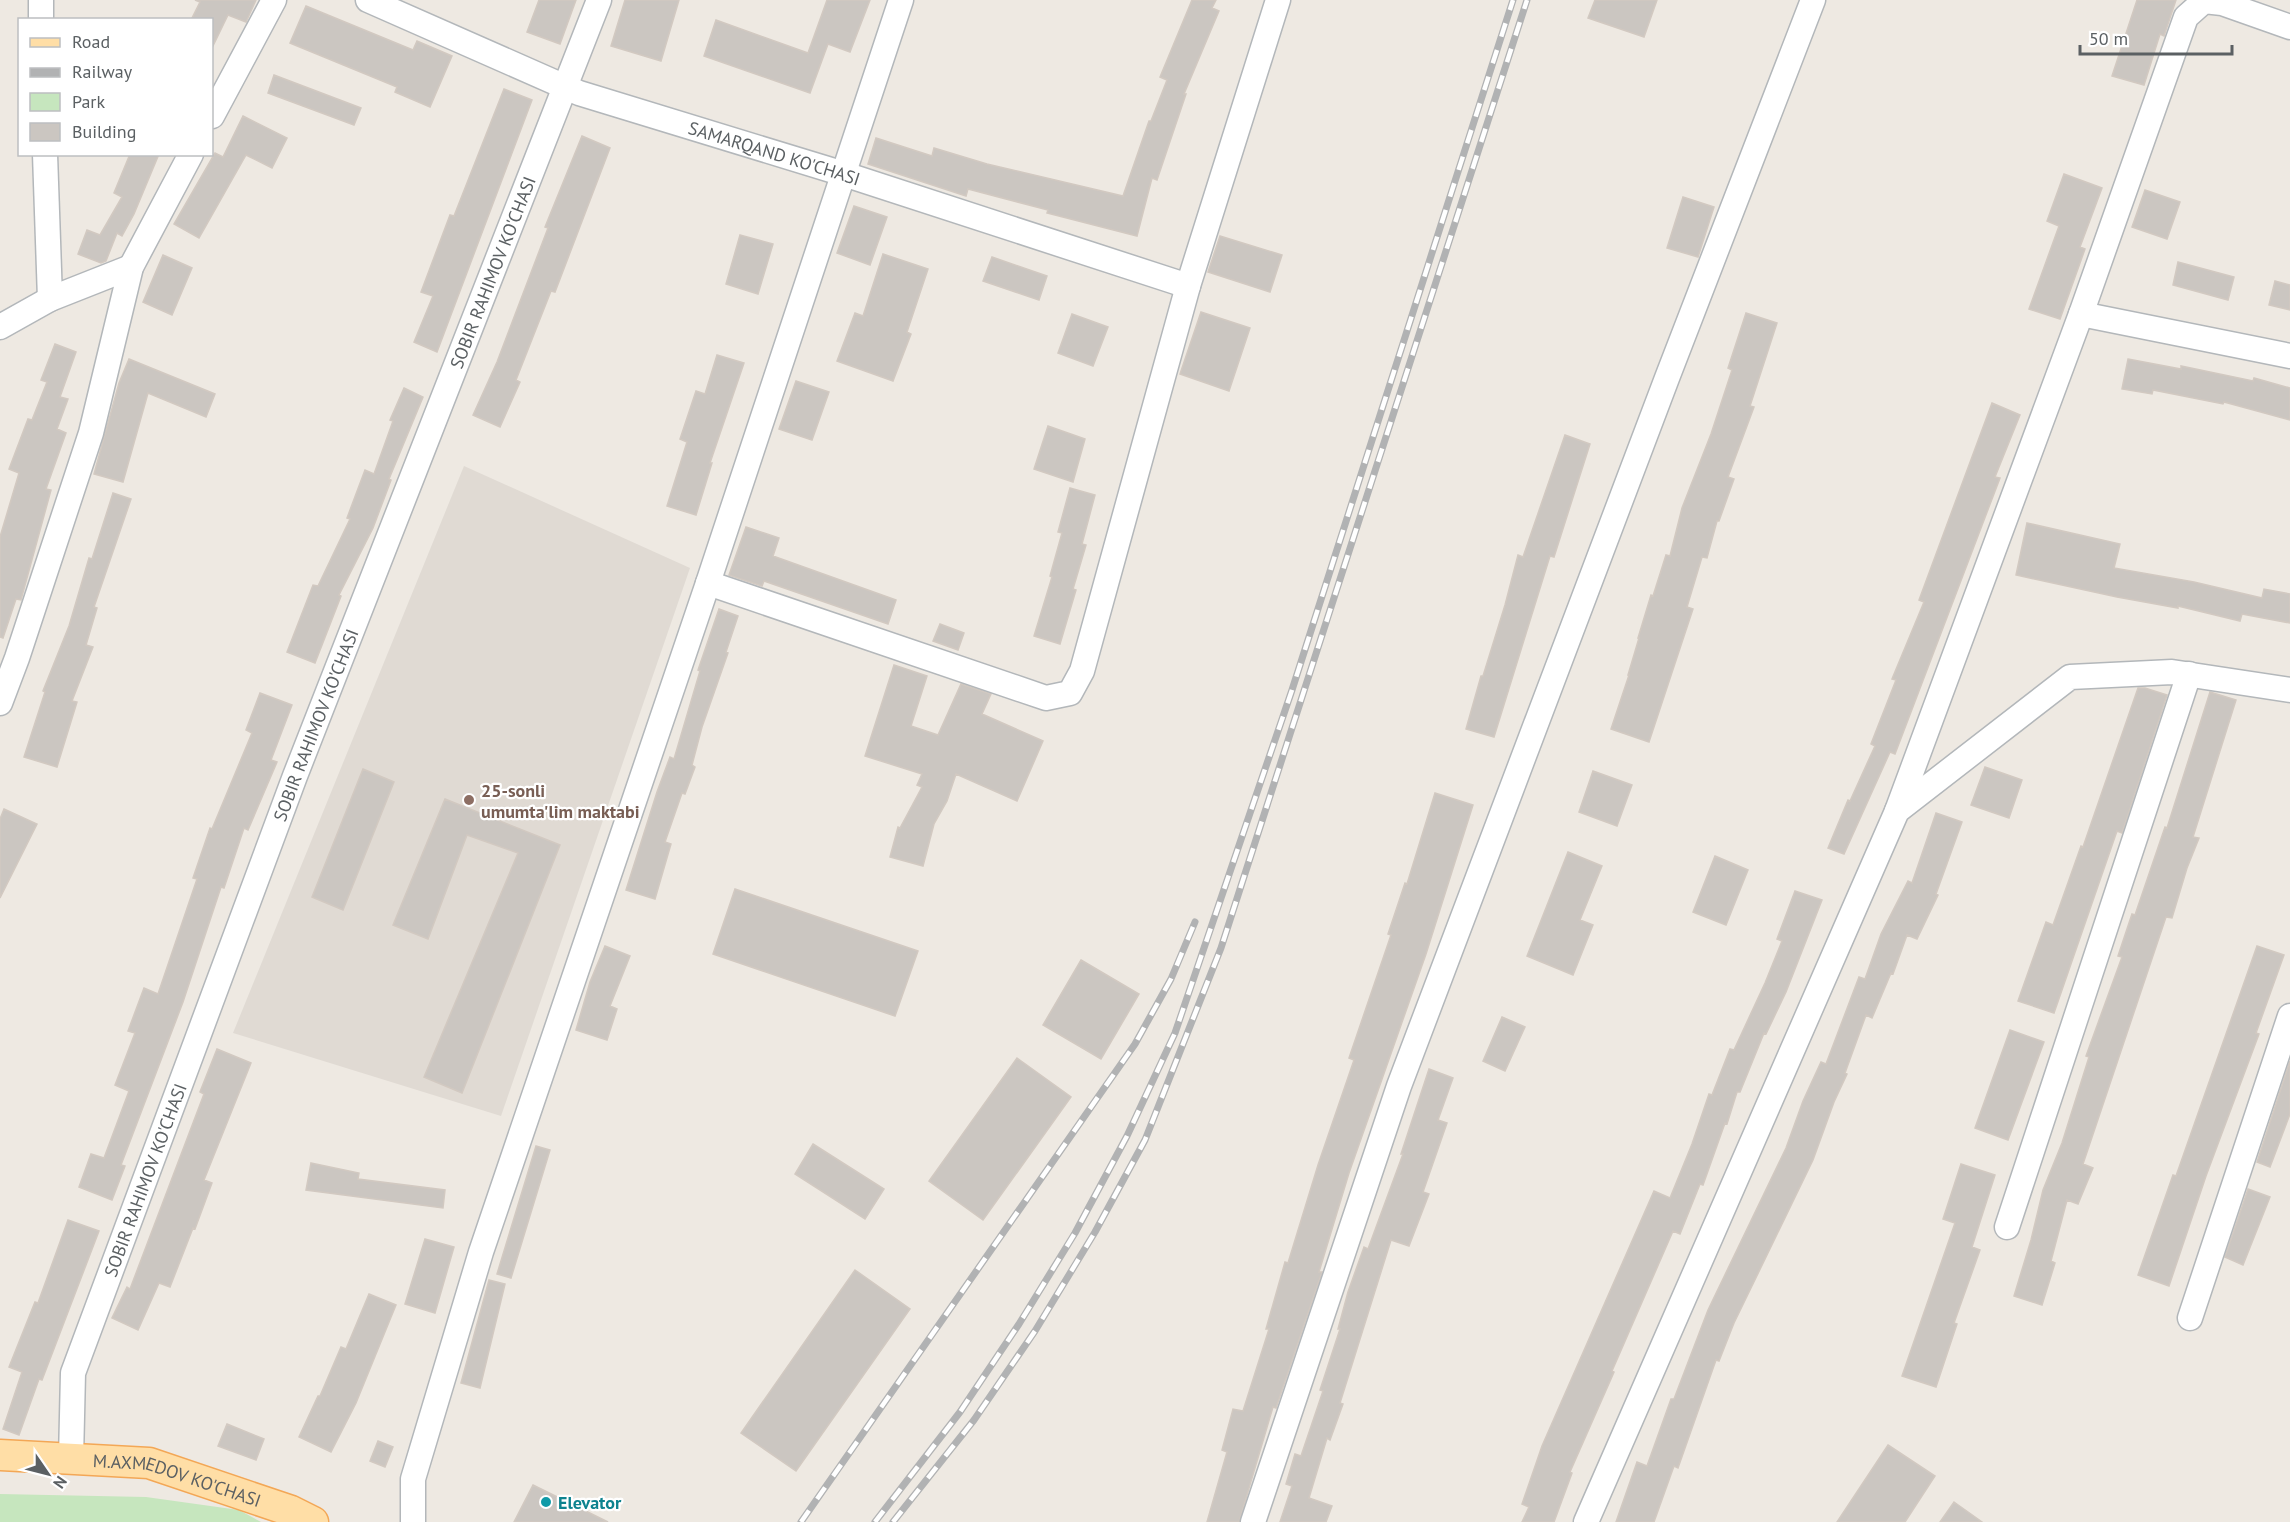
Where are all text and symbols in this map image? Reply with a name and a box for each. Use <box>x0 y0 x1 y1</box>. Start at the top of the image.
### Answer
legend <box>18 18 213 156</box>
scale bar <box>2080 18 2232 56</box>
text: 50 m <box>2089 27 2128 50</box>
text: Road <box>72 30 110 53</box>
text: Railway <box>72 60 133 83</box>
text: Park <box>72 90 105 113</box>
street label: SAMARQAND KO'CHASI <box>686 116 863 190</box>
text: Building <box>72 120 136 143</box>
street label: SOBIR RAHIMOV KO'CHASI <box>444 173 540 372</box>
street label: SOBIR RAHIMOV KO'CHASI <box>268 625 363 824</box>
place label: 25-sonli umumta'lim maktabi <box>481 779 640 823</box>
marker: 25-sonli umumta'lim maktabi <box>462 793 476 807</box>
street label: SOBIR RAHIMOV KO'CHASI <box>98 1080 191 1280</box>
north arrow <box>18 1444 78 1504</box>
street label: M.AXMEDOV KO'CHASI <box>92 1449 264 1512</box>
text: N <box>49 1473 71 1493</box>
place label: Elevator <box>558 1491 622 1514</box>
marker: Elevator <box>539 1495 553 1509</box>

